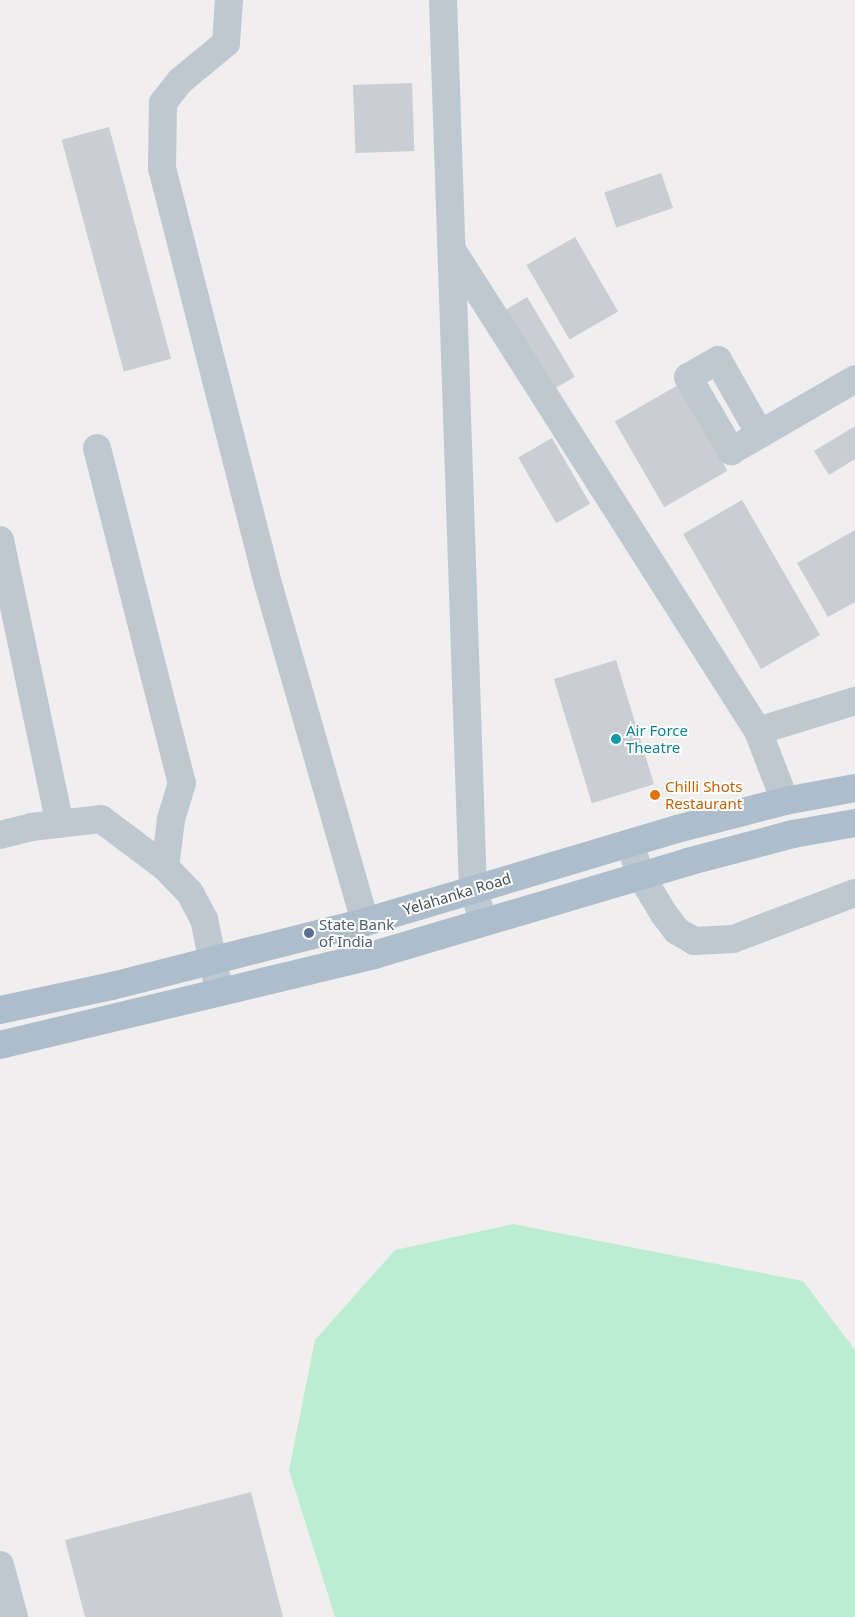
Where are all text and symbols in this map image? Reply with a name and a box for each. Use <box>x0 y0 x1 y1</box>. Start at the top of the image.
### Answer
place label: Air Force Theatre <box>626 721 688 756</box>
marker: Air Force Theatre <box>610 733 622 745</box>
place label: Chilli Shots Restaurant <box>665 777 742 812</box>
marker: Chilli Shots Restaurant <box>649 789 661 801</box>
street label: Yelahanka Road <box>401 869 513 919</box>
place label: State Bank of India <box>319 915 394 950</box>
marker: State Bank of India <box>303 927 315 939</box>

